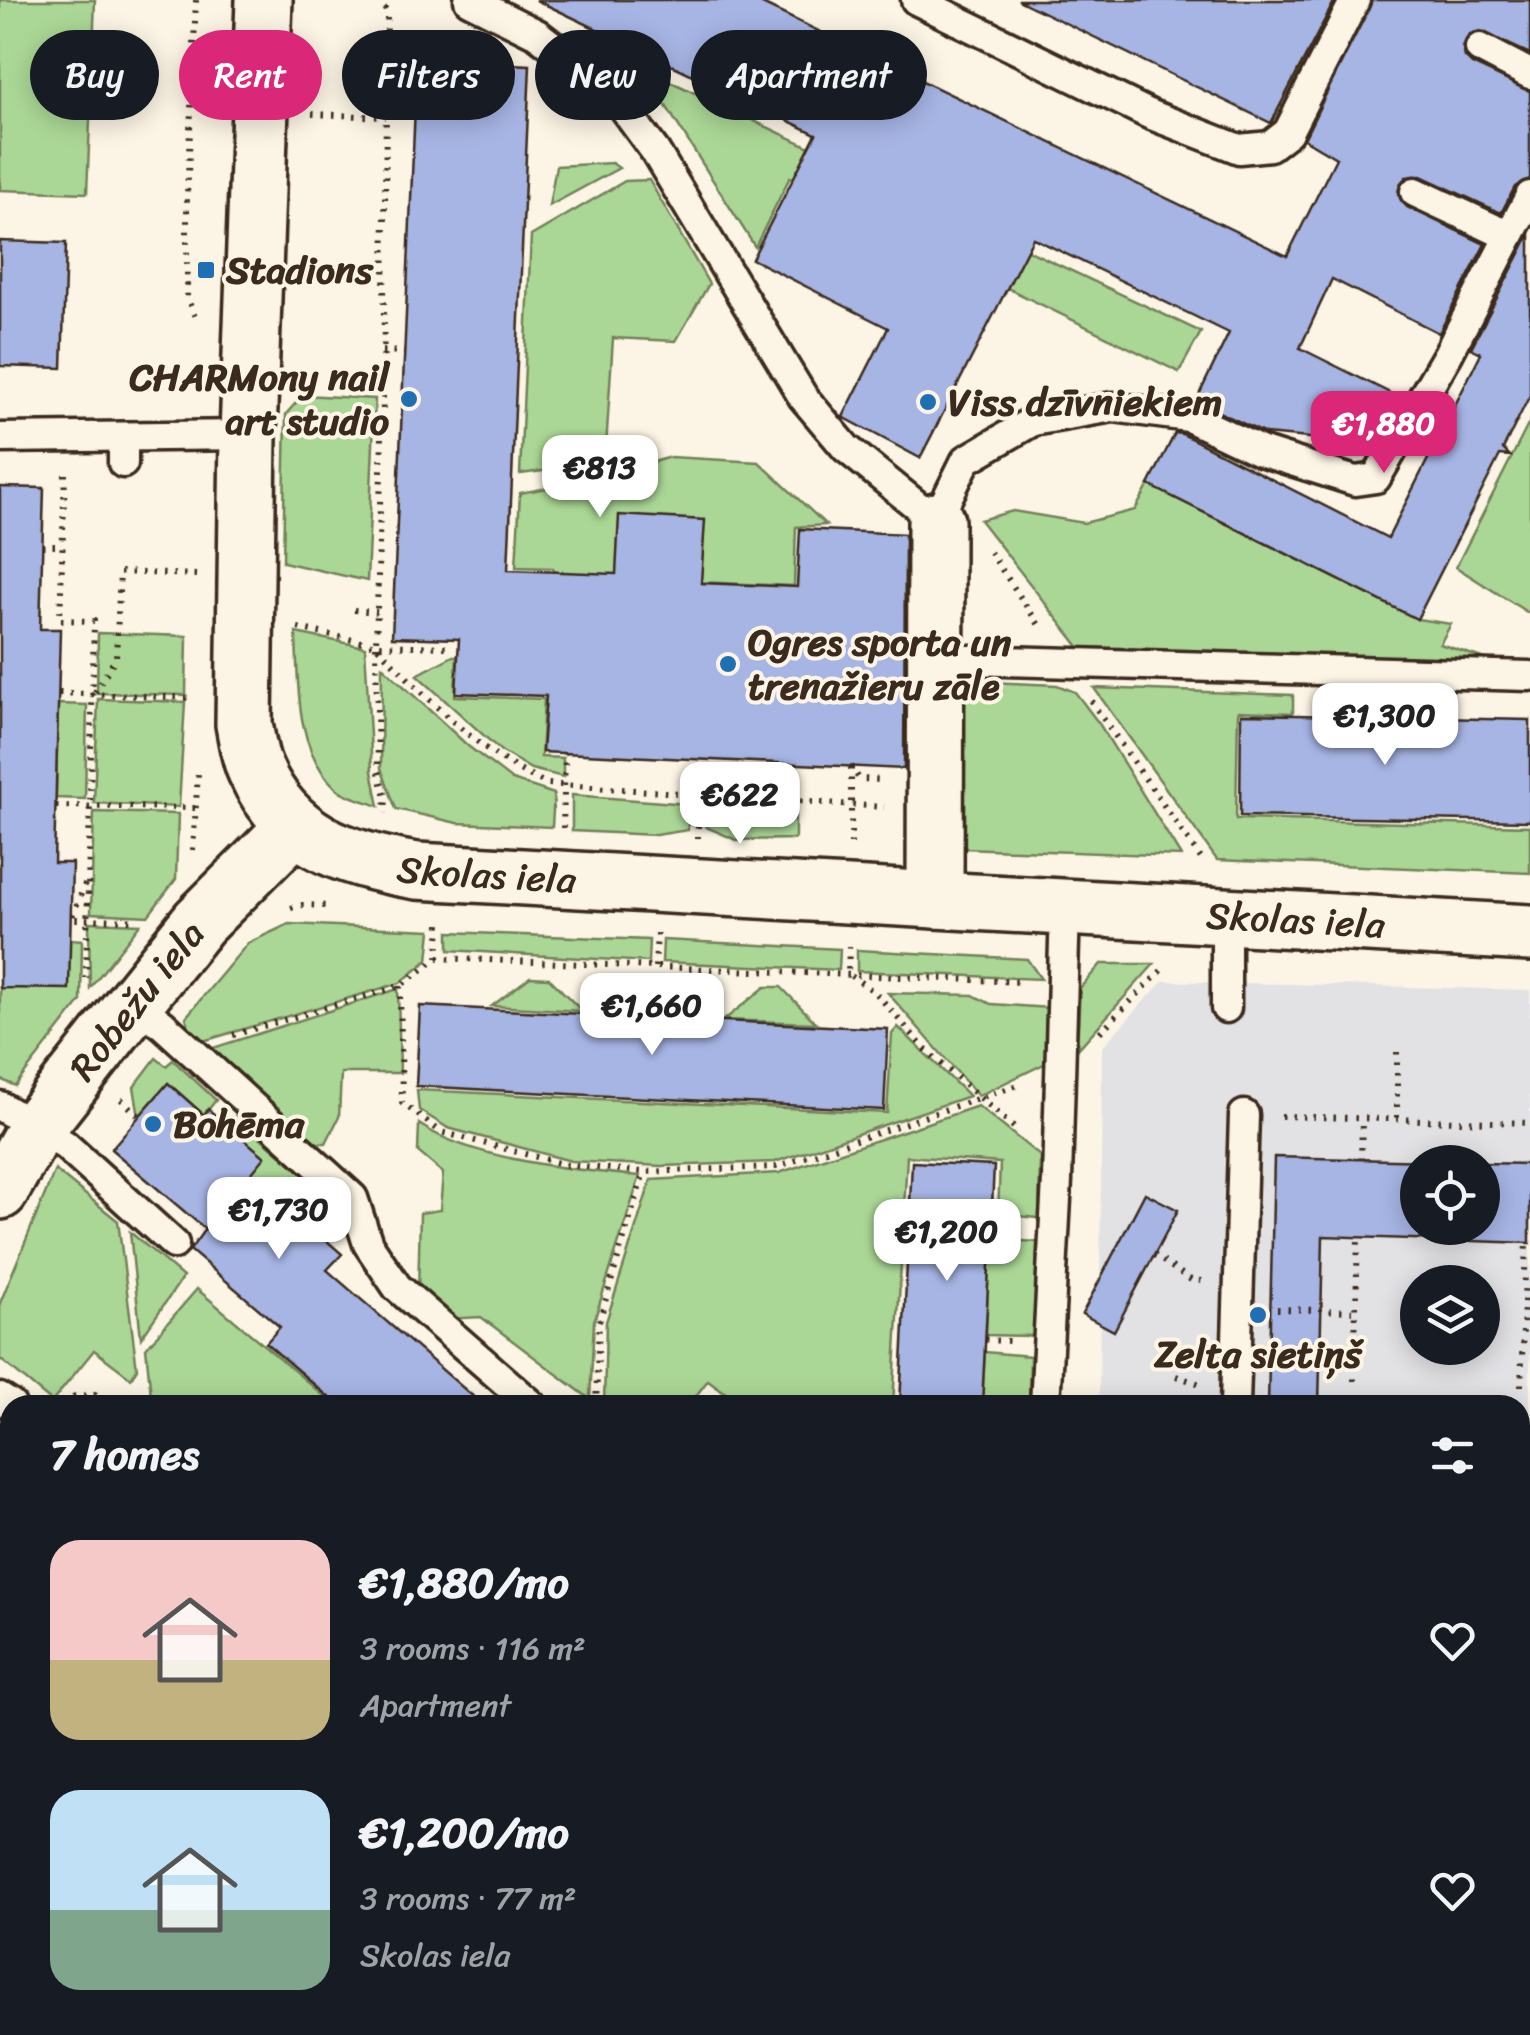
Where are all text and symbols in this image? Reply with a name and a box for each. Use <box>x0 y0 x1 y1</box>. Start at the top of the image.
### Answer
chip: Buy <box>30 30 159 120</box>
chip: Rent <box>179 30 322 120</box>
chip: Filters <box>342 30 515 120</box>
chip: New <box>535 30 671 120</box>
chip: Apartment <box>691 30 927 120</box>
place label: Stadions <box>225 237 375 304</box>
marker: Stadions <box>195 259 217 281</box>
place label: CHARMony nail art studio <box>128 344 391 455</box>
place label: Viss dzīvniekiem <box>948 369 1222 436</box>
marker: CHARMony nail art studio <box>398 388 420 410</box>
marker: Viss dzīvniekiem <box>917 391 939 413</box>
pin: €1,880 <box>1303 391 1465 476</box>
text: €1,880 <box>1333 395 1435 452</box>
pin: €813 <box>541 435 659 520</box>
text: €813 <box>564 439 636 496</box>
place label: Ogres sporta un trenažieru zāle <box>748 609 1012 720</box>
marker: Ogres sporta un trenažieru zāle <box>717 653 739 675</box>
pin: €1,300 <box>1304 683 1466 768</box>
text: €1,300 <box>1334 687 1436 744</box>
pin: €622 <box>681 762 799 847</box>
text: €622 <box>702 766 778 823</box>
street label: Skolas iela <box>392 835 579 914</box>
street label: Skolas iela <box>1204 882 1387 959</box>
street label: Robežu iela <box>51 905 223 1096</box>
pin: €1,660 <box>571 973 733 1058</box>
text: €1,660 <box>602 977 702 1034</box>
place label: Bohēma <box>173 1091 305 1158</box>
marker: Bohēma <box>142 1113 164 1135</box>
map controls <box>1400 1145 1500 1365</box>
button: locate <box>1400 1145 1500 1245</box>
pin: €1,730 <box>198 1177 360 1262</box>
text: €1,730 <box>229 1181 329 1238</box>
pin: €1,200 <box>866 1199 1028 1284</box>
text: €1,200 <box>896 1203 998 1260</box>
button: layers <box>1400 1265 1500 1365</box>
marker: Zelta sietiņš <box>1247 1304 1269 1326</box>
place label: Zelta sietiņš <box>1153 1321 1364 1388</box>
text: 7 homes <box>50 1418 199 1492</box>
icon: filters <box>1425 1428 1480 1483</box>
text: €1,880/mo <box>360 1546 569 1620</box>
icon: home <box>130 1580 250 1700</box>
icon: heart <box>1425 1613 1480 1668</box>
text: 3 rooms · 116 m² <box>360 1620 586 1677</box>
text: Apartment <box>360 1677 511 1734</box>
text: €1,200/mo <box>360 1796 569 1870</box>
icon: home <box>130 1830 250 1950</box>
icon: heart <box>1425 1863 1480 1918</box>
text: 3 rooms · 77 m² <box>360 1870 576 1927</box>
text: Skolas iela <box>360 1927 510 1984</box>

